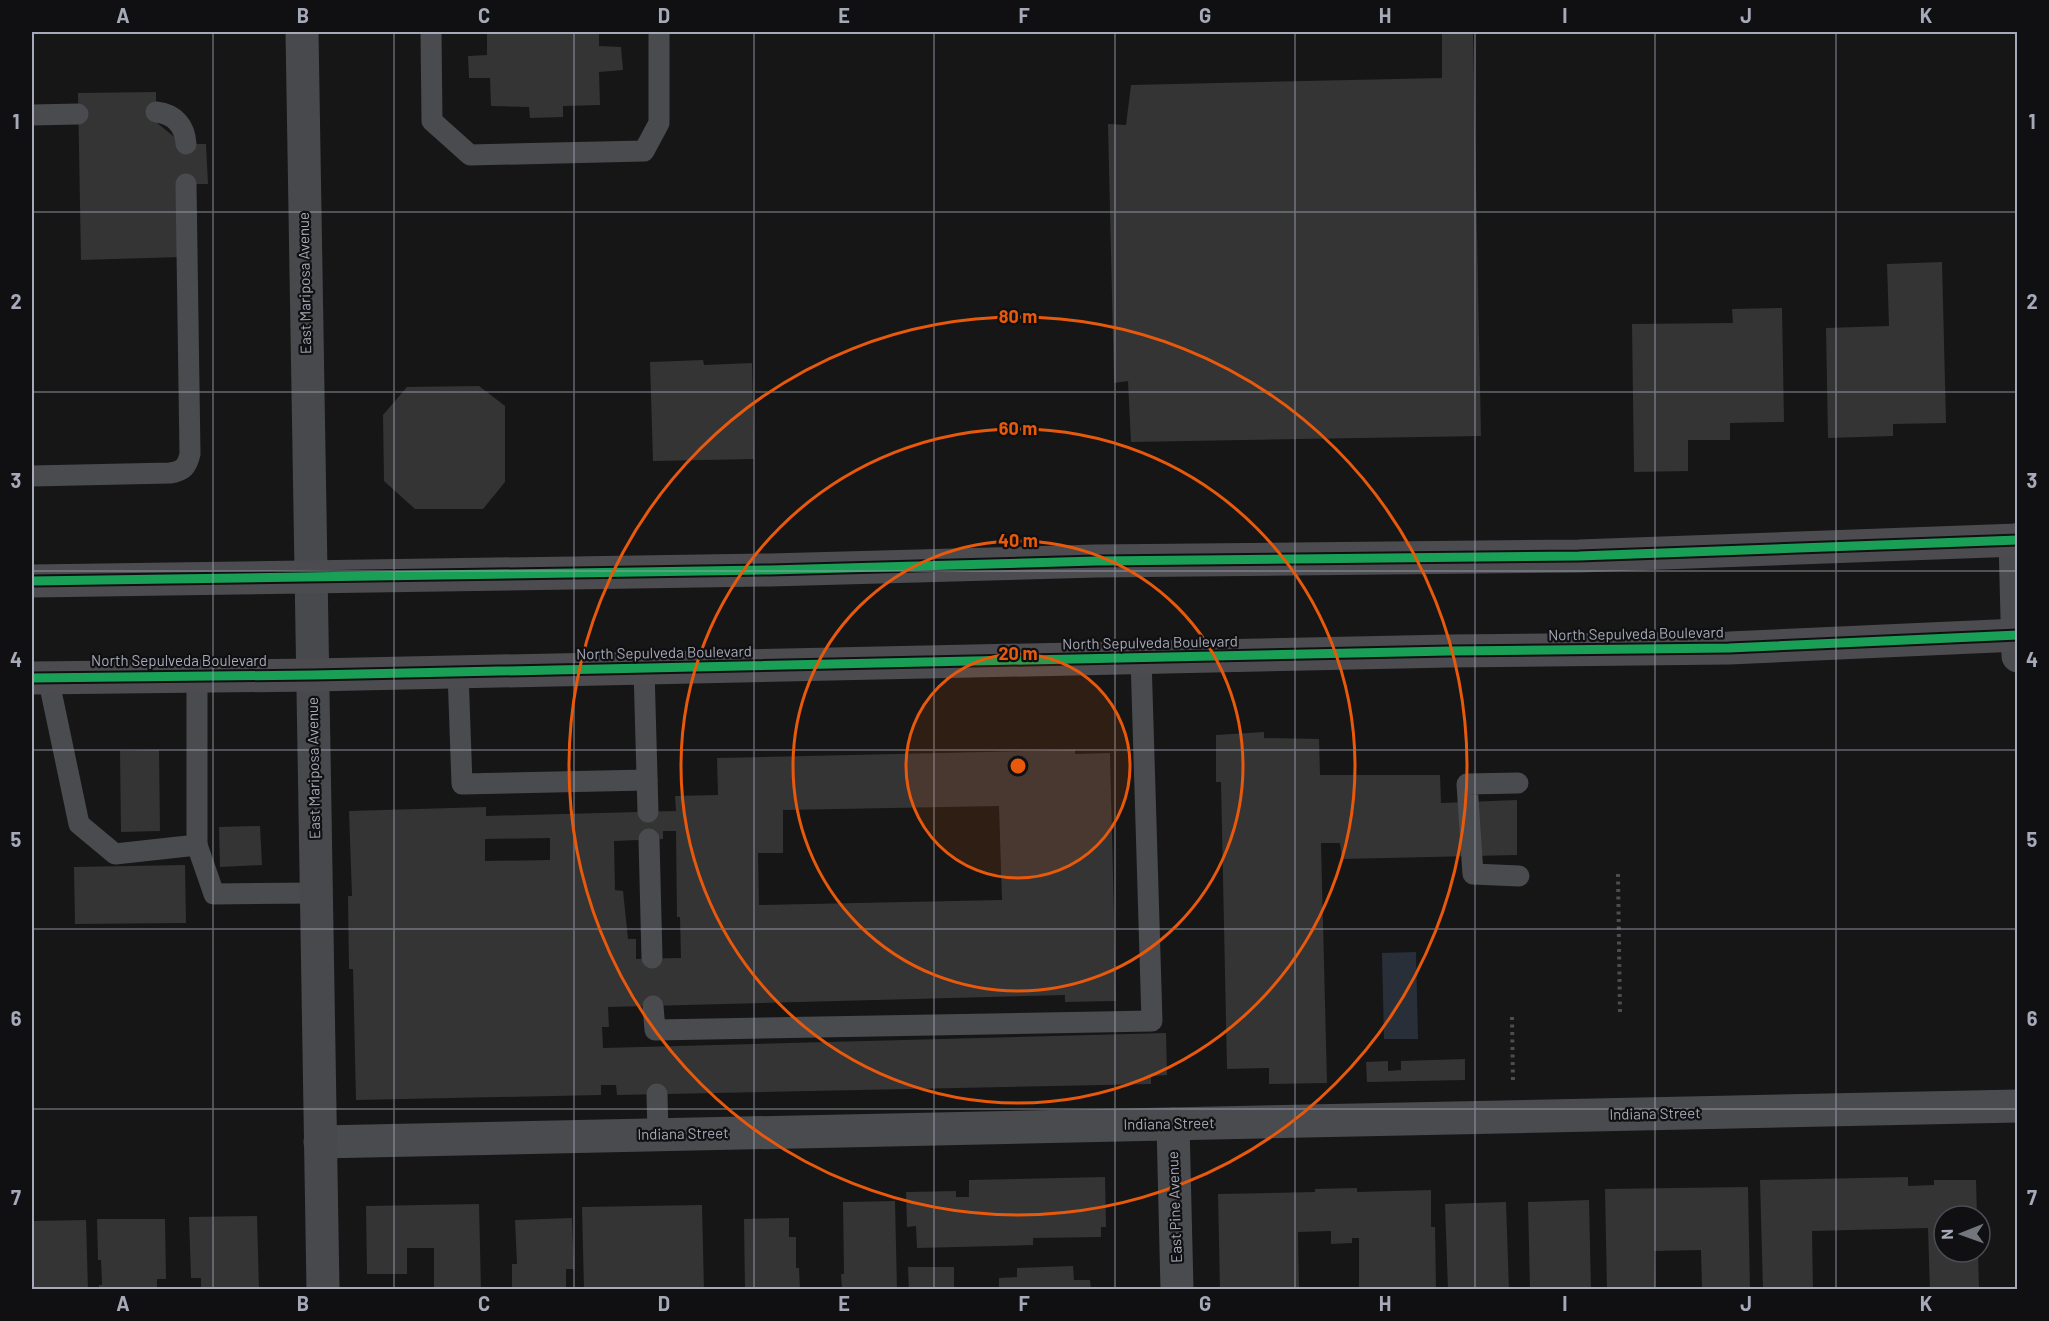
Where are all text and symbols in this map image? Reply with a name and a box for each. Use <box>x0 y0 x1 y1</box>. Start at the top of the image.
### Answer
text: A <box>116 3 130 27</box>
text: B <box>297 3 309 27</box>
text: C <box>478 3 490 27</box>
text: D <box>658 3 670 27</box>
text: E <box>838 3 850 27</box>
text: F <box>1018 3 1030 27</box>
text: G <box>1199 3 1211 27</box>
text: H <box>1379 3 1391 27</box>
text: I <box>1562 3 1568 27</box>
text: J <box>1740 3 1752 27</box>
text: K <box>1920 3 1933 27</box>
text: 1 <box>12 109 20 133</box>
text: 1 <box>2028 109 2036 133</box>
street label: East Mariposa Avenue <box>294 212 314 354</box>
text: 2 <box>10 289 22 313</box>
text: 2 <box>2026 289 2038 313</box>
text: 80 m <box>999 305 1037 327</box>
text: 60 m <box>999 417 1037 439</box>
text: 3 <box>11 468 21 492</box>
text: 3 <box>2027 468 2037 492</box>
text: 40 m <box>998 529 1038 551</box>
street label: North Sepulveda Boulevard <box>1548 622 1724 644</box>
street label: North Sepulveda Boulevard <box>1062 631 1238 653</box>
street label: North Sepulveda Boulevard <box>576 641 752 663</box>
text: 20 m <box>999 642 1037 664</box>
text: 4 <box>10 647 22 671</box>
text: 4 <box>2026 647 2038 671</box>
street label: North Sepulveda Boulevard <box>91 651 267 669</box>
street label: East Mariposa Avenue <box>303 697 323 839</box>
centre of rings <box>1008 756 1028 776</box>
text: 5 <box>11 827 22 851</box>
text: 5 <box>2027 827 2038 851</box>
text: 6 <box>11 1006 22 1030</box>
text: 6 <box>2027 1006 2038 1030</box>
street label: Indiana Street <box>1609 1103 1701 1123</box>
street label: Indiana Street <box>1123 1113 1215 1133</box>
street label: Indiana Street <box>637 1123 729 1143</box>
street label: East Pine Avenue <box>1163 1151 1185 1263</box>
text: 7 <box>11 1185 21 1209</box>
text: 7 <box>2027 1185 2037 1209</box>
north arrow <box>1932 1204 1992 1264</box>
text: N <box>1937 1229 1956 1240</box>
text: A <box>116 1291 130 1315</box>
text: B <box>297 1291 309 1315</box>
text: C <box>478 1291 490 1315</box>
text: D <box>658 1291 670 1315</box>
text: E <box>838 1291 850 1315</box>
text: F <box>1018 1291 1030 1315</box>
text: G <box>1199 1291 1211 1315</box>
text: H <box>1379 1291 1391 1315</box>
text: I <box>1562 1291 1568 1315</box>
text: J <box>1740 1291 1752 1315</box>
text: K <box>1920 1291 1933 1315</box>

